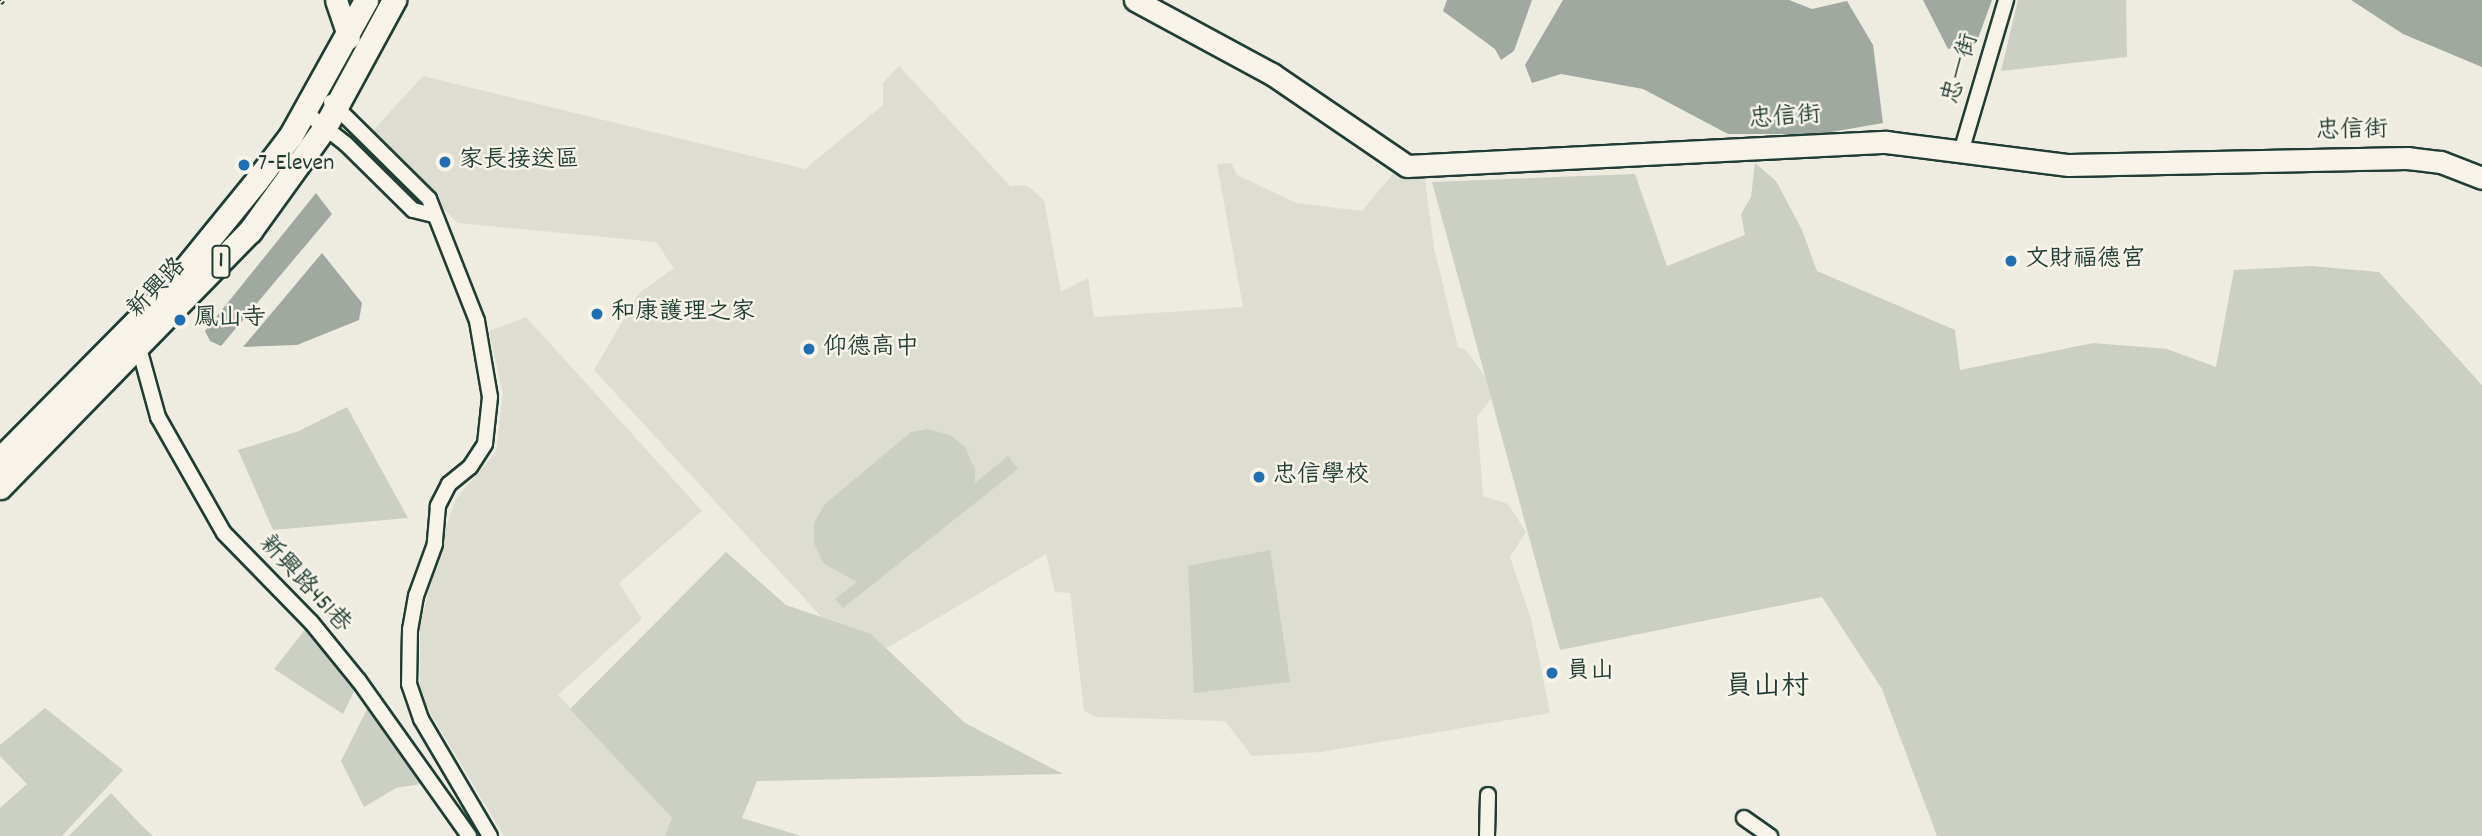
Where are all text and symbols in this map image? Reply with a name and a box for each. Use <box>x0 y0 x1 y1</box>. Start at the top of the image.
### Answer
street label: 忠一街 <box>1938 30 1986 108</box>
street label: 忠信街 <box>1748 102 1822 136</box>
street label: 忠信街 <box>2316 117 2388 147</box>
place label: 家長接送區 <box>459 148 579 176</box>
place label: 7-Eleven <box>258 151 334 179</box>
marker: 家長接送區 <box>437 154 453 170</box>
marker: 7-Eleven <box>236 157 252 173</box>
road number: 1 <box>210 243 232 282</box>
place label: 文財福德宮 <box>2025 247 2145 275</box>
street label: 新興路 <box>123 253 193 325</box>
marker: 文財福德宮 <box>2003 253 2019 269</box>
place label: 和康護理之家 <box>611 300 755 328</box>
place label: 鳳山寺 <box>194 306 266 334</box>
marker: 和康護理之家 <box>589 306 605 322</box>
marker: 鳳山寺 <box>172 312 188 328</box>
place label: 仰德高中 <box>823 335 919 363</box>
marker: 仰德高中 <box>801 341 817 357</box>
place label: 忠信學校 <box>1273 463 1369 491</box>
marker: 忠信學校 <box>1251 469 1267 485</box>
street label: 新興路451巷 <box>252 530 356 640</box>
place label: 員山 <box>1566 659 1614 687</box>
marker: 員山 <box>1544 665 1560 681</box>
district label: 員山村 <box>1725 672 1809 706</box>

